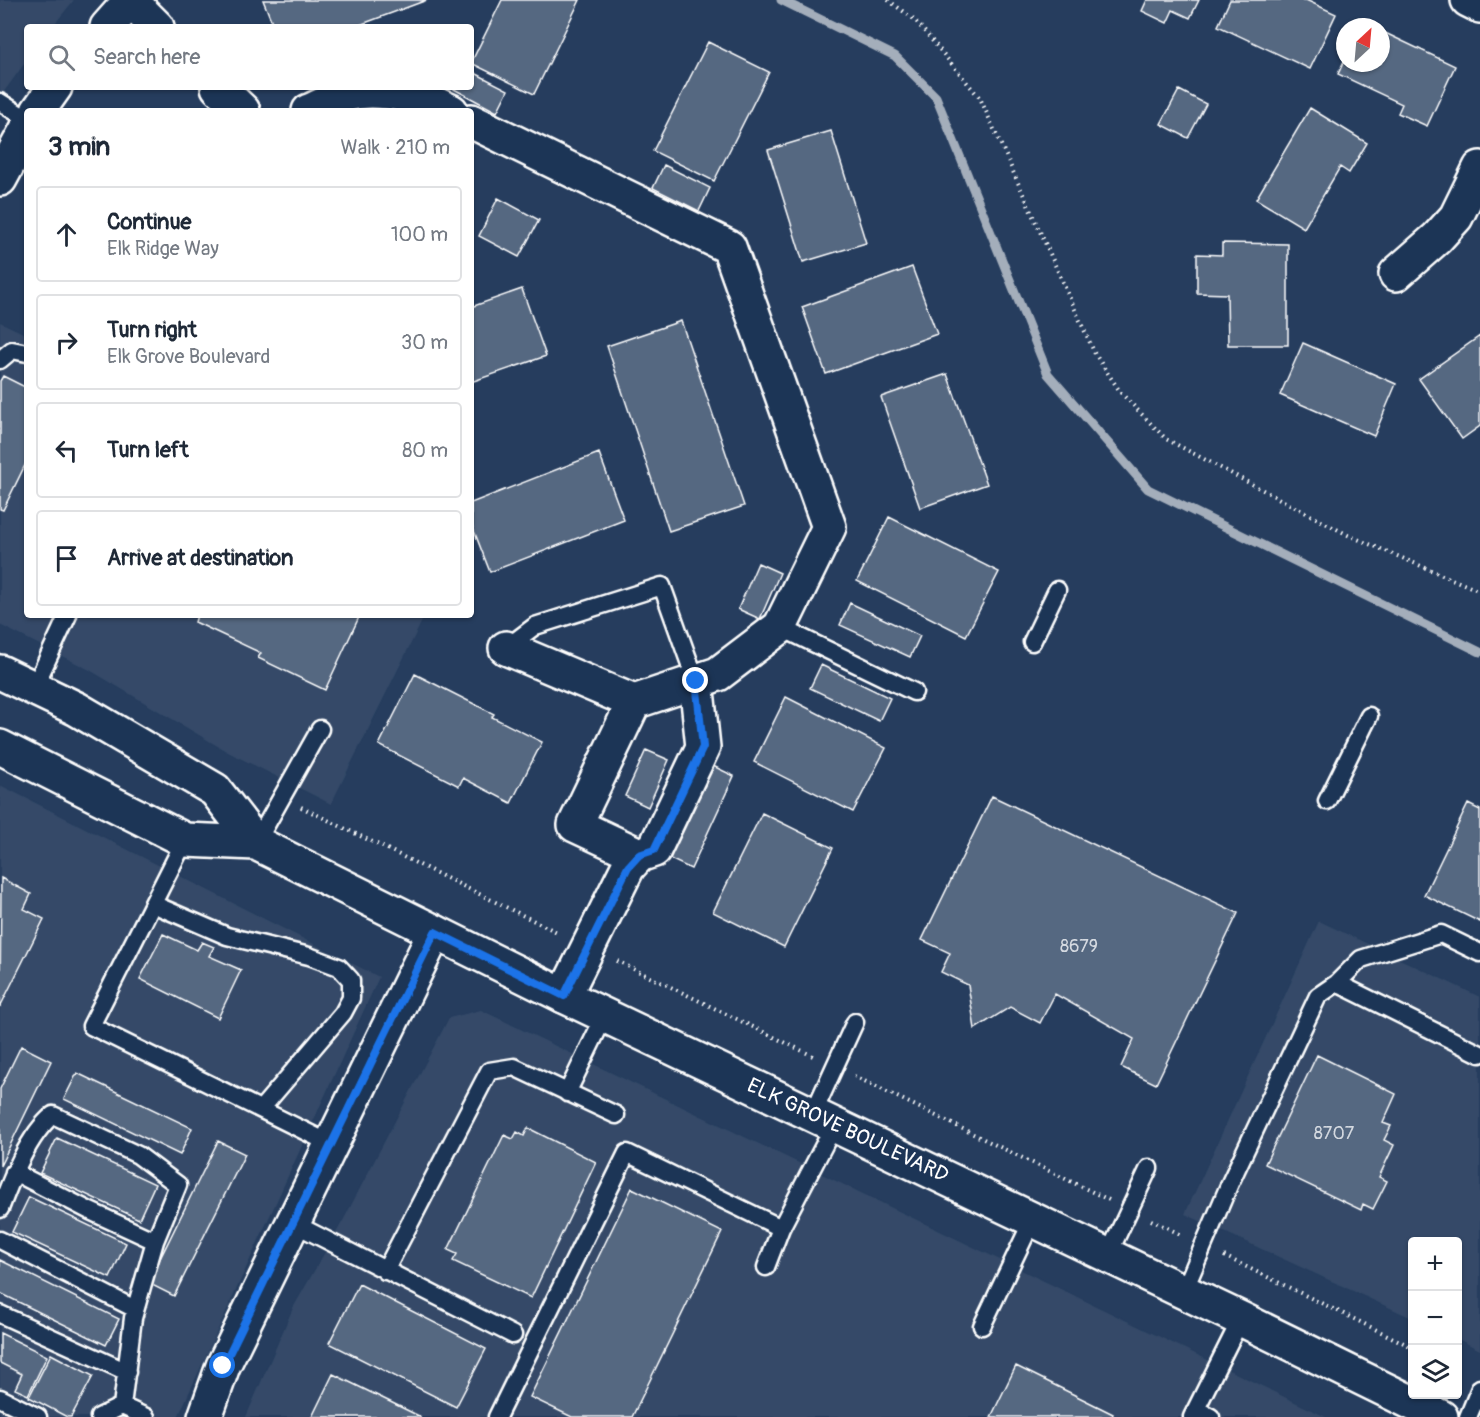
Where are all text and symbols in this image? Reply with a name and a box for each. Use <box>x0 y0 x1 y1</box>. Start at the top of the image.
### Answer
north arrow <box>1336 18 1390 72</box>
search box <box>24 24 474 90</box>
icon: search <box>45 41 78 74</box>
text: Search here <box>93 43 200 71</box>
text: 3 min <box>48 131 110 163</box>
text: Walk · 210 m <box>341 135 450 160</box>
text: Continue <box>107 208 191 236</box>
icon: ahead <box>50 218 83 251</box>
text: 100 m <box>391 222 448 247</box>
text: Elk Ridge Way <box>107 236 219 261</box>
text: Turn right <box>107 316 197 344</box>
icon: right <box>50 326 83 359</box>
text: 30 m <box>401 330 448 355</box>
text: Elk Grove Boulevard <box>107 344 270 369</box>
icon: left <box>50 434 83 467</box>
text: Turn left <box>107 436 189 464</box>
text: 80 m <box>402 438 448 463</box>
icon: arrive <box>50 542 83 575</box>
text: Arrive at destination <box>107 544 293 572</box>
route end <box>682 667 708 693</box>
house number: 8679 <box>1060 935 1098 958</box>
street label: ELK GROVE BOULEVARD <box>743 1072 953 1189</box>
house number: 8707 <box>1314 1122 1355 1145</box>
map controls <box>1408 1237 1462 1399</box>
button: + <box>1408 1237 1462 1291</box>
button: − <box>1408 1291 1462 1345</box>
button: layers <box>1408 1345 1462 1399</box>
route start <box>209 1352 235 1378</box>

